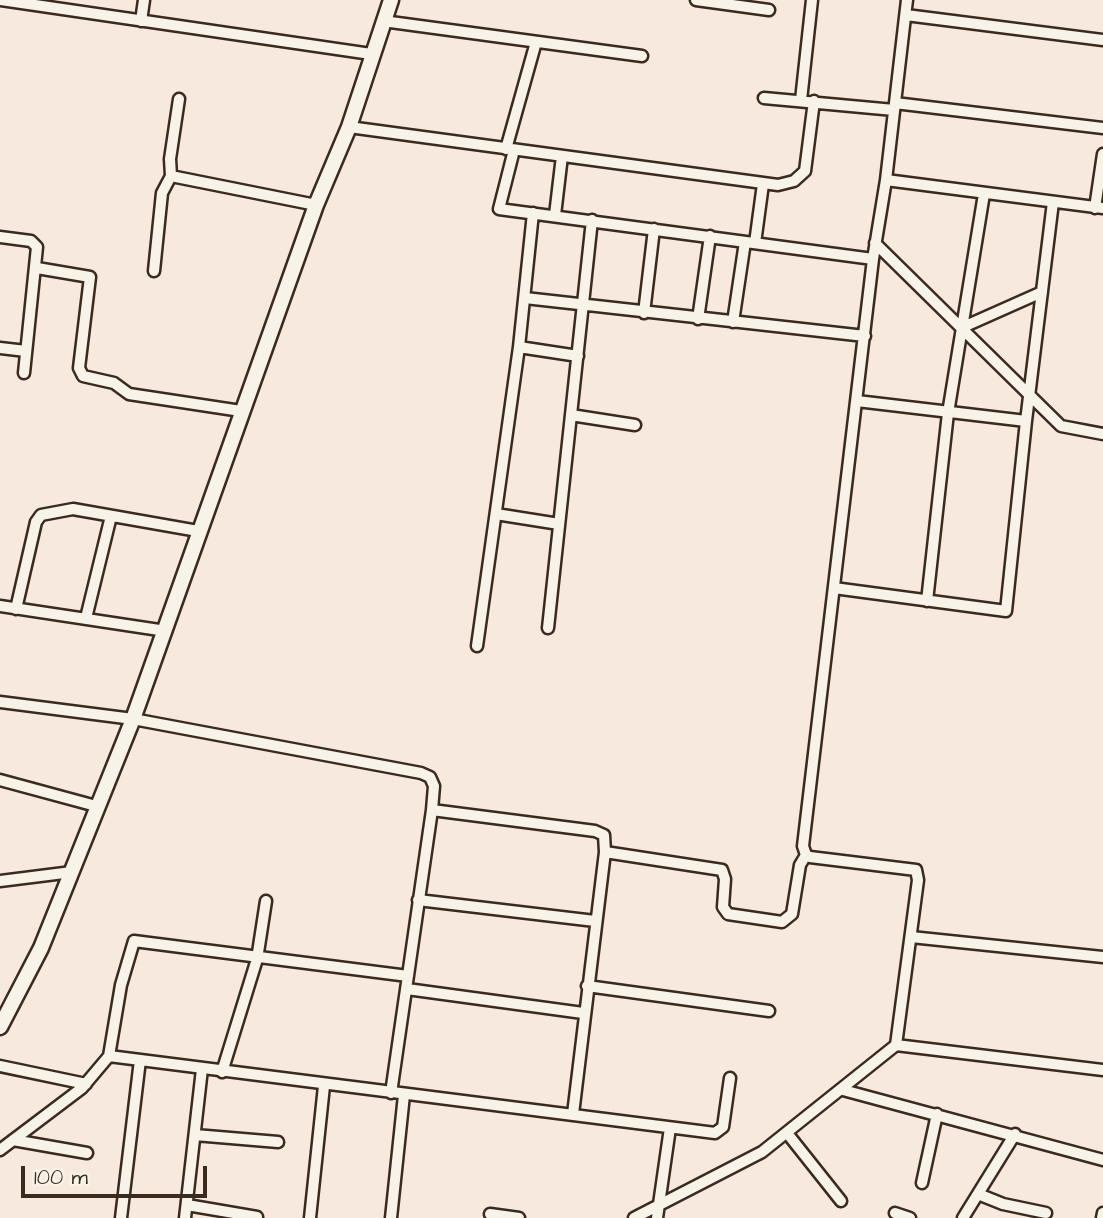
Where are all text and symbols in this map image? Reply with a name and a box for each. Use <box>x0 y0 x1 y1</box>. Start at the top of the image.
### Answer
scale bar <box>24 1152 210 1196</box>
text: 100 m <box>34 1163 88 1192</box>

